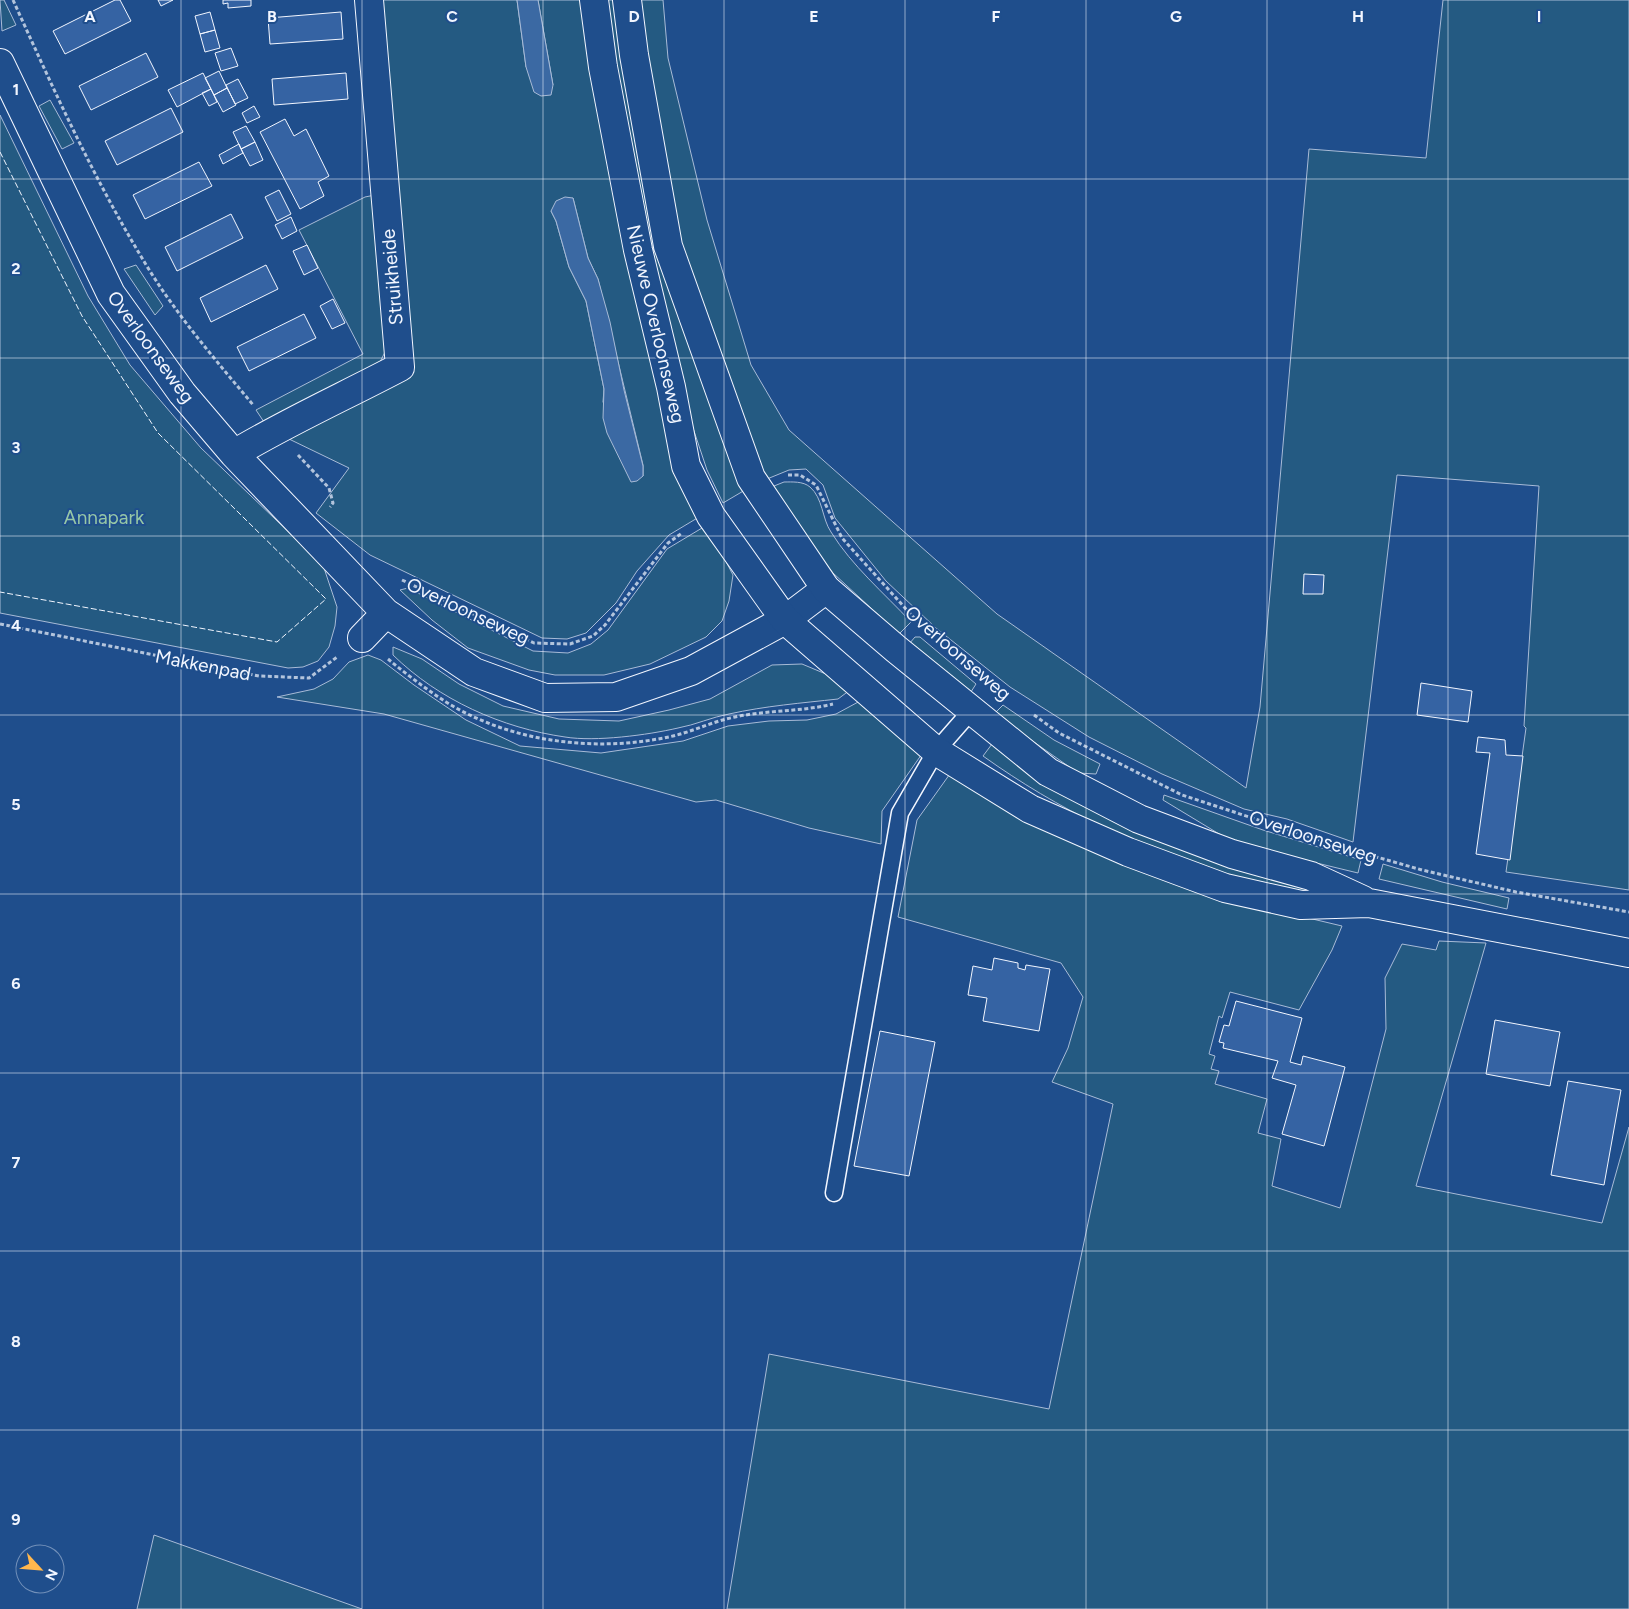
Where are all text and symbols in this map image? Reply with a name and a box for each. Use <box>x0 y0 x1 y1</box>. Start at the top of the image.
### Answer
text: A <box>84 7 96 26</box>
text: B <box>267 7 277 26</box>
text: C <box>446 7 458 26</box>
text: D <box>628 7 640 26</box>
text: E <box>809 7 819 26</box>
text: F <box>992 7 1001 26</box>
text: G <box>1170 7 1182 26</box>
text: H <box>1352 7 1364 26</box>
text: I <box>1537 7 1541 26</box>
text: 1 <box>13 80 19 99</box>
street label: Nieuwe Overloonseweg <box>622 222 690 426</box>
street label: Struikheide <box>376 228 408 326</box>
text: 2 <box>11 259 21 278</box>
street label: Overloonseweg <box>103 286 199 408</box>
text: 3 <box>12 438 21 457</box>
park label: Annapark <box>64 506 145 529</box>
street label: Overloonseweg <box>403 572 533 650</box>
street label: Overloonseweg <box>900 601 1016 705</box>
text: 4 <box>11 616 21 635</box>
street label: Makkenpad <box>153 644 253 686</box>
text: 5 <box>11 795 21 814</box>
street label: Overloonseweg <box>1246 805 1380 869</box>
text: 6 <box>11 974 21 993</box>
text: 7 <box>12 1153 21 1172</box>
text: 8 <box>11 1332 21 1351</box>
text: 9 <box>11 1510 21 1529</box>
north arrow <box>15 1544 65 1594</box>
text: N <box>41 1566 61 1583</box>

